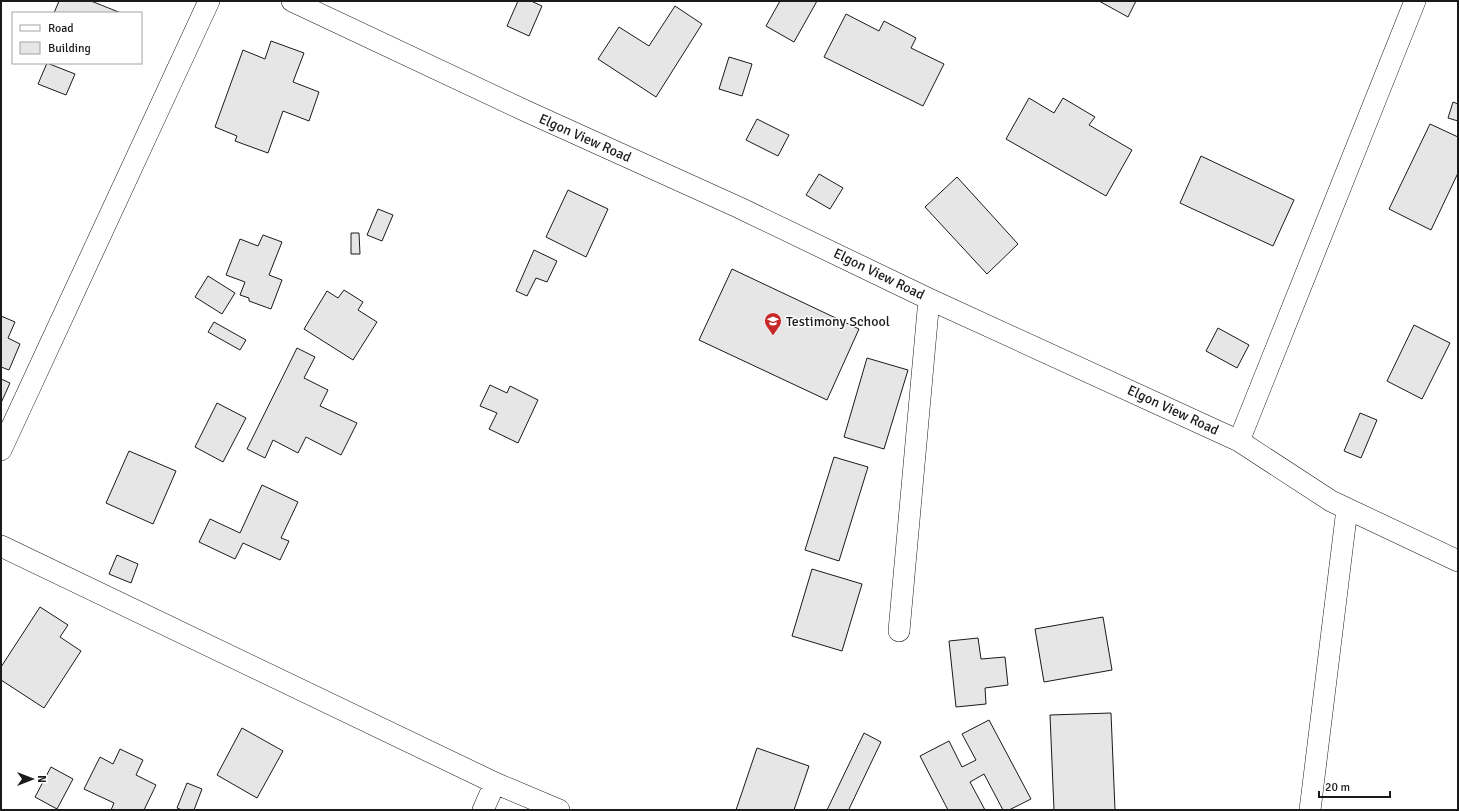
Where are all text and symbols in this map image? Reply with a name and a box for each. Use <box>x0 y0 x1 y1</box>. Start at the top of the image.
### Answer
legend <box>12 12 142 64</box>
text: Road <box>48 21 74 36</box>
text: Building <box>48 41 91 56</box>
street label: Elgon View Road <box>536 110 634 166</box>
street label: Elgon View Road <box>831 245 927 303</box>
school or university icon: Testimony School <box>763 311 783 336</box>
place label: Testimony School <box>786 313 890 330</box>
street label: Elgon View Road <box>1124 381 1222 439</box>
north arrow <box>12 759 52 799</box>
scale bar <box>1319 773 1390 799</box>
text: N <box>35 775 48 783</box>
text: 20 m <box>1325 780 1350 795</box>

